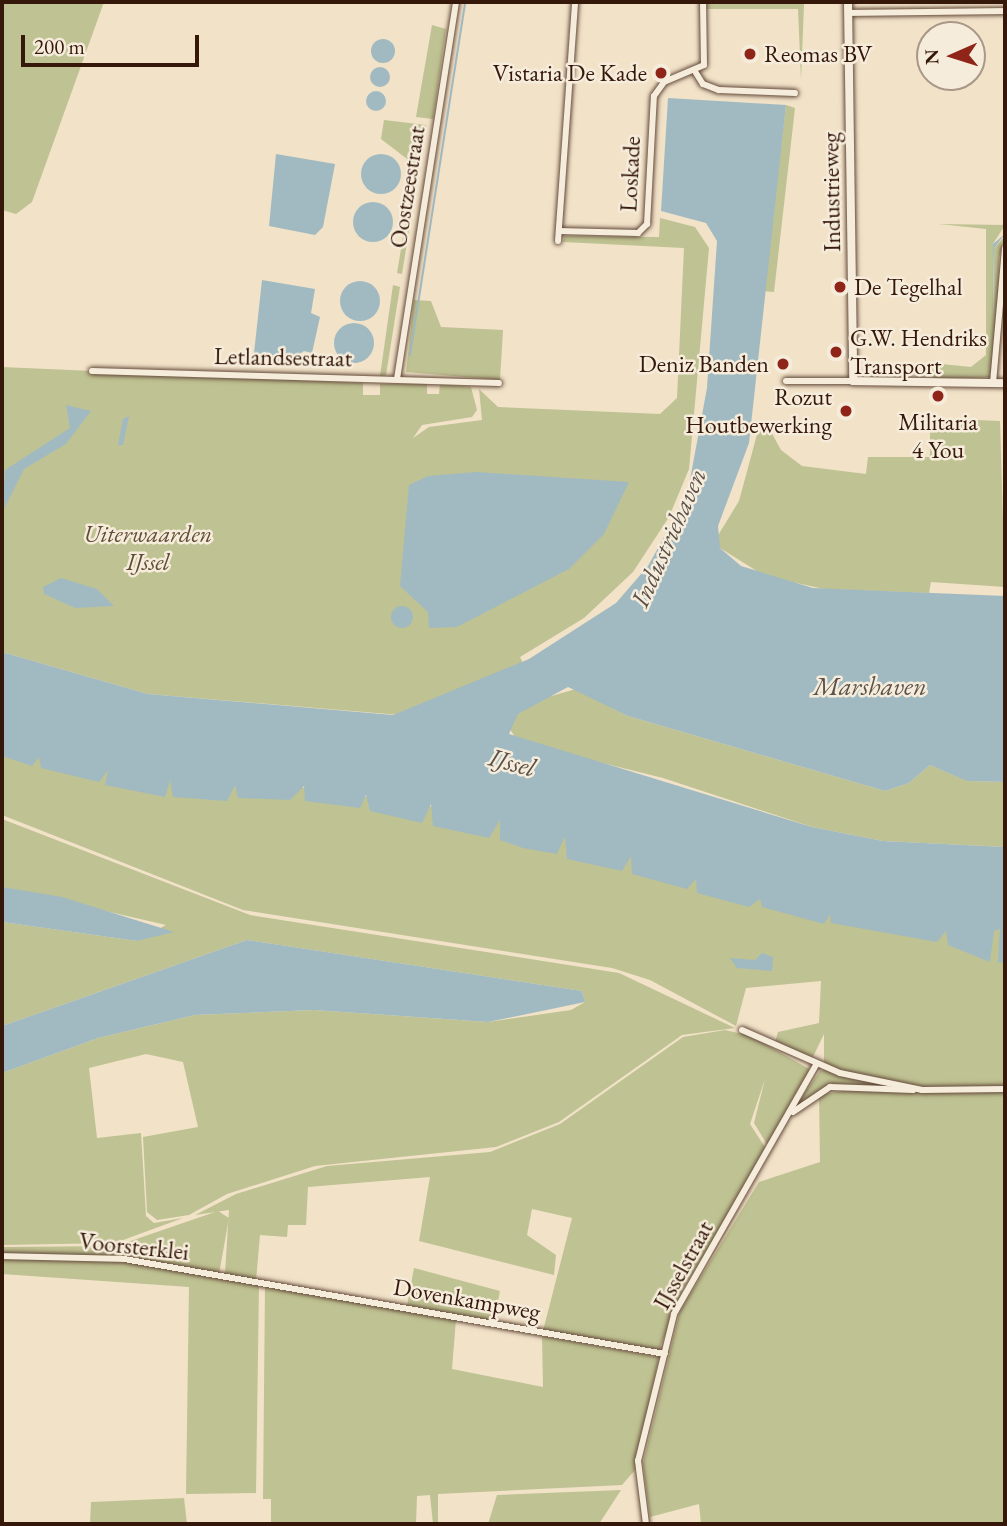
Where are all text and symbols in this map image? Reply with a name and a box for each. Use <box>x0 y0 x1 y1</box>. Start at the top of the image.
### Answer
scale bar <box>24 21 203 65</box>
north arrow <box>916 21 986 91</box>
text: 200 m <box>34 33 85 60</box>
place label: Reomas BV <box>764 40 872 68</box>
marker: Reomas BV <box>742 46 758 62</box>
text: N <box>919 49 944 65</box>
place label: Vistaria De Kade <box>493 59 647 87</box>
marker: Vistaria De Kade <box>653 65 669 81</box>
street label: Oostzeestraat <box>383 124 431 250</box>
street label: Industrieweg <box>816 132 846 252</box>
street label: Loskade <box>614 135 646 213</box>
place label: De Tegelhal <box>854 273 962 301</box>
marker: De Tegelhal <box>832 279 848 295</box>
place label: G.W. Hendriks Transport <box>850 324 987 380</box>
street label: Letlandsestraat <box>214 341 352 373</box>
marker: G.W. Hendriks Transport <box>828 344 844 360</box>
place label: Deniz Banden <box>639 350 769 378</box>
marker: Deniz Banden <box>775 356 791 372</box>
place label: Rozut Houtbewerking <box>685 383 832 439</box>
marker: Militaria 4 You <box>930 388 946 404</box>
marker: Rozut Houtbewerking <box>838 403 854 419</box>
place label: Militaria 4 You <box>898 408 978 464</box>
water label: Industriehaven <box>625 464 713 612</box>
park label: Uiterwaarden IJssel <box>84 520 212 576</box>
water label: Marshaven <box>813 671 927 703</box>
water label: IJssel <box>485 742 539 784</box>
street label: IJsselstraat <box>647 1216 719 1314</box>
street label: Voorsterklei <box>78 1226 190 1266</box>
street label: Dovenkampweg <box>391 1272 543 1326</box>

